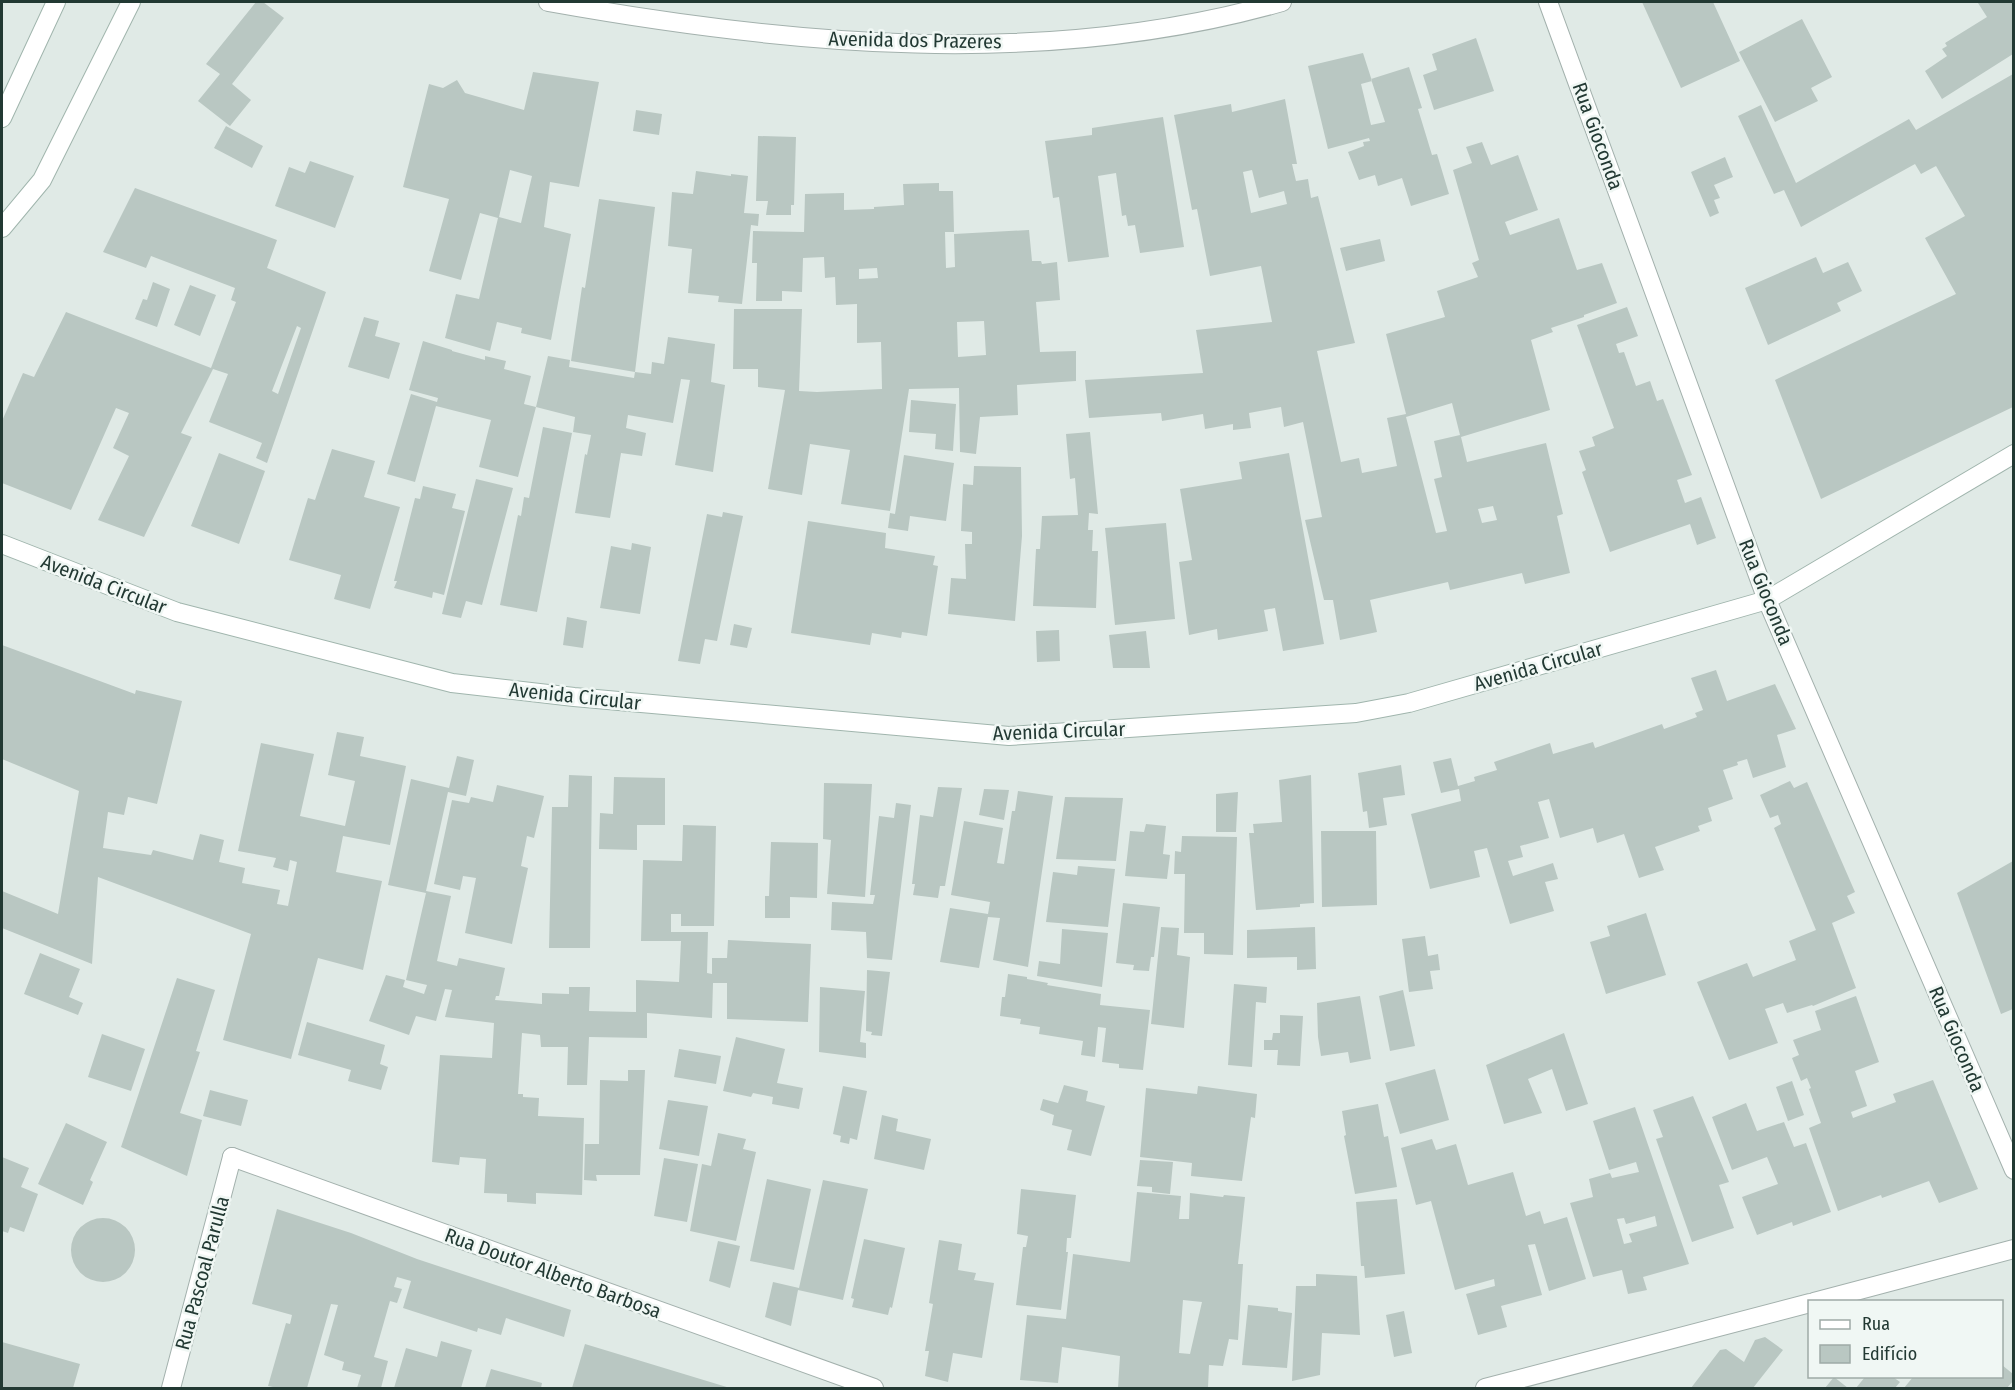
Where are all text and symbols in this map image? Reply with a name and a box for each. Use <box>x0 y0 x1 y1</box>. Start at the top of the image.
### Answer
street label: Avenida dos Prazeres <box>828 26 1002 54</box>
street label: Rua Gioconda <box>1567 79 1629 193</box>
street label: Rua Gioconda <box>1734 535 1798 649</box>
street label: Avenida Circular <box>38 549 170 619</box>
street label: Avenida Circular <box>1471 636 1605 696</box>
street label: Avenida Circular <box>508 677 642 715</box>
street label: Avenida Circular <box>992 717 1126 745</box>
street label: Rua Gioconda <box>1924 982 1990 1096</box>
street label: Rua Pascoal Parulla <box>170 1193 234 1353</box>
street label: Rua Doutor Alberto Barbosa <box>441 1223 665 1323</box>
legend <box>1808 1300 2003 1378</box>
text: Rua <box>1862 1313 1890 1335</box>
text: Edifício <box>1862 1343 1917 1365</box>

